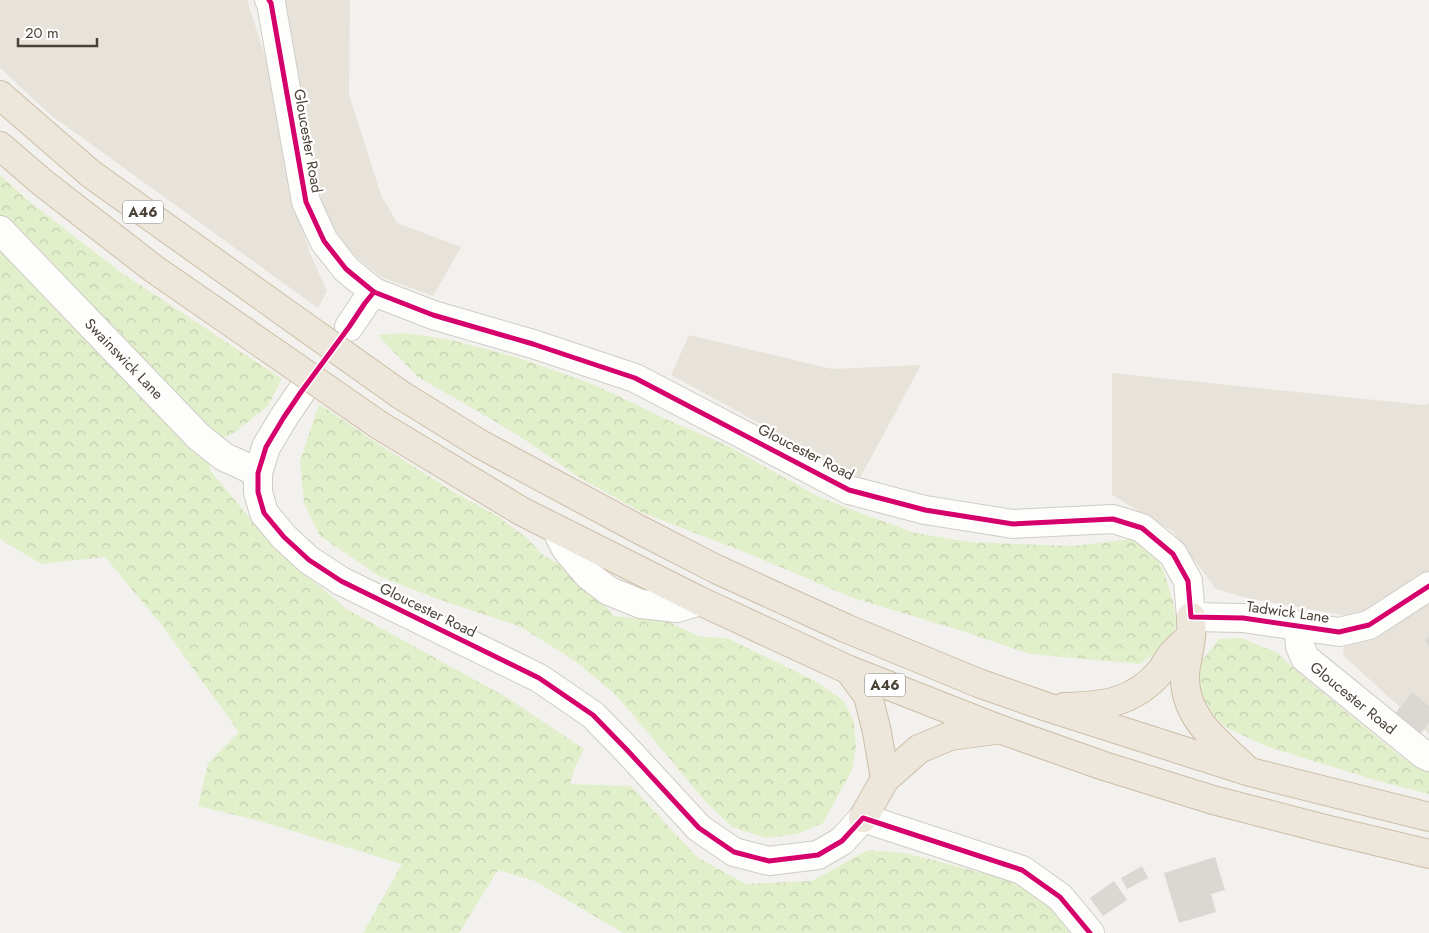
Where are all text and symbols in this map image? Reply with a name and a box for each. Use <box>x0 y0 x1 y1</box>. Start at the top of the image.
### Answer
scale bar <box>18 15 96 47</box>
text: 20 m <box>25 22 59 44</box>
street label: Gloucester Road <box>288 87 328 195</box>
road number: A46 <box>123 200 163 223</box>
street label: Swainswick Lane <box>80 313 169 405</box>
street label: Gloucester Road <box>754 418 858 486</box>
street label: Gloucester Road <box>376 577 480 643</box>
street label: Tadwick Lane <box>1245 595 1331 629</box>
street label: Gloucester Road <box>1305 656 1401 740</box>
road number: A46 <box>865 674 905 696</box>

